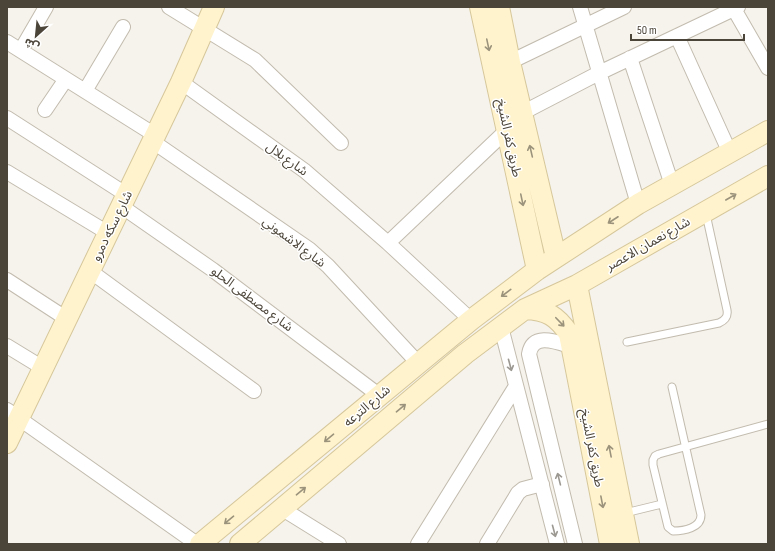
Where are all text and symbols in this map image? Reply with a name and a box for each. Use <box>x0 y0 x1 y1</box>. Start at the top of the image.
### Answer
north arrow <box>16 16 56 56</box>
scale bar <box>631 16 744 42</box>
text: 50 m <box>637 23 657 38</box>
text: ش <box>22 35 41 54</box>
one-way arrow <box>485 38 493 51</box>
street label: طريق كفر الشيخ <box>491 97 525 179</box>
street label: شارع بلال <box>262 138 311 181</box>
one-way arrow <box>527 144 535 157</box>
street label: شارع سكه دمرو <box>88 188 138 265</box>
one-way arrow <box>725 192 737 200</box>
one-way arrow <box>518 193 526 206</box>
street label: شارع الاشموني <box>258 213 329 273</box>
street label: شارع نعمان الاعصر <box>602 213 694 277</box>
one-way arrow <box>607 216 618 224</box>
street label: شارع مصطفى الحلو <box>207 263 296 337</box>
one-way arrow <box>500 289 511 298</box>
one-way arrow <box>555 317 565 327</box>
one-way arrow <box>507 358 515 371</box>
street label: شارع الترعه <box>340 382 395 432</box>
one-way arrow <box>396 404 406 413</box>
street label: طريق كفر الشيخ <box>575 407 608 489</box>
one-way arrow <box>323 433 334 442</box>
one-way arrow <box>606 445 614 458</box>
one-way arrow <box>555 473 563 486</box>
one-way arrow <box>296 487 307 496</box>
one-way arrow <box>598 495 606 508</box>
one-way arrow <box>223 516 234 525</box>
one-way arrow <box>551 524 558 537</box>

